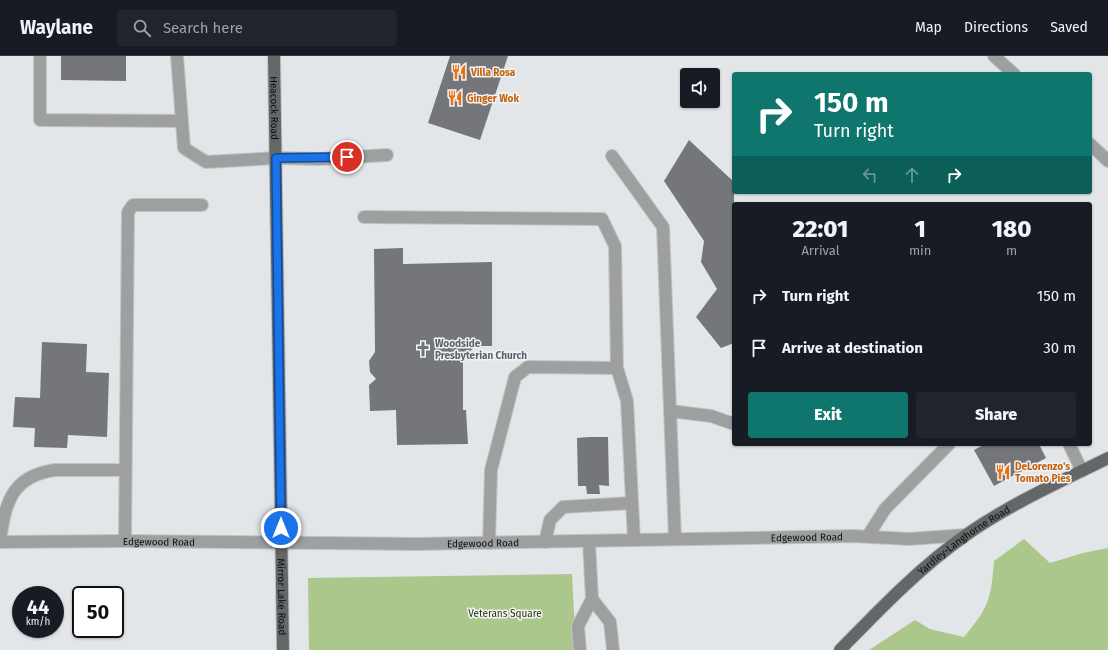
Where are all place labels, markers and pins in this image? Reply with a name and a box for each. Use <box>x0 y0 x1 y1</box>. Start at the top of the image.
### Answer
restaurant icon: Villa Rosa <box>450 63 468 81</box>
place label: Villa Rosa <box>470 67 516 79</box>
restaurant icon: Ginger Wok <box>446 89 464 107</box>
place label: Ginger Wok <box>467 93 519 105</box>
pin <box>330 140 364 174</box>
place label: Woodside Presbyterian Church <box>435 338 527 362</box>
church icon: Woodside Presbyterian Church <box>414 340 432 358</box>
place label: DeLorenzo's Tomato Pies <box>1015 461 1071 485</box>
restaurant icon: DeLorenzo's Tomato Pies <box>994 463 1012 481</box>

